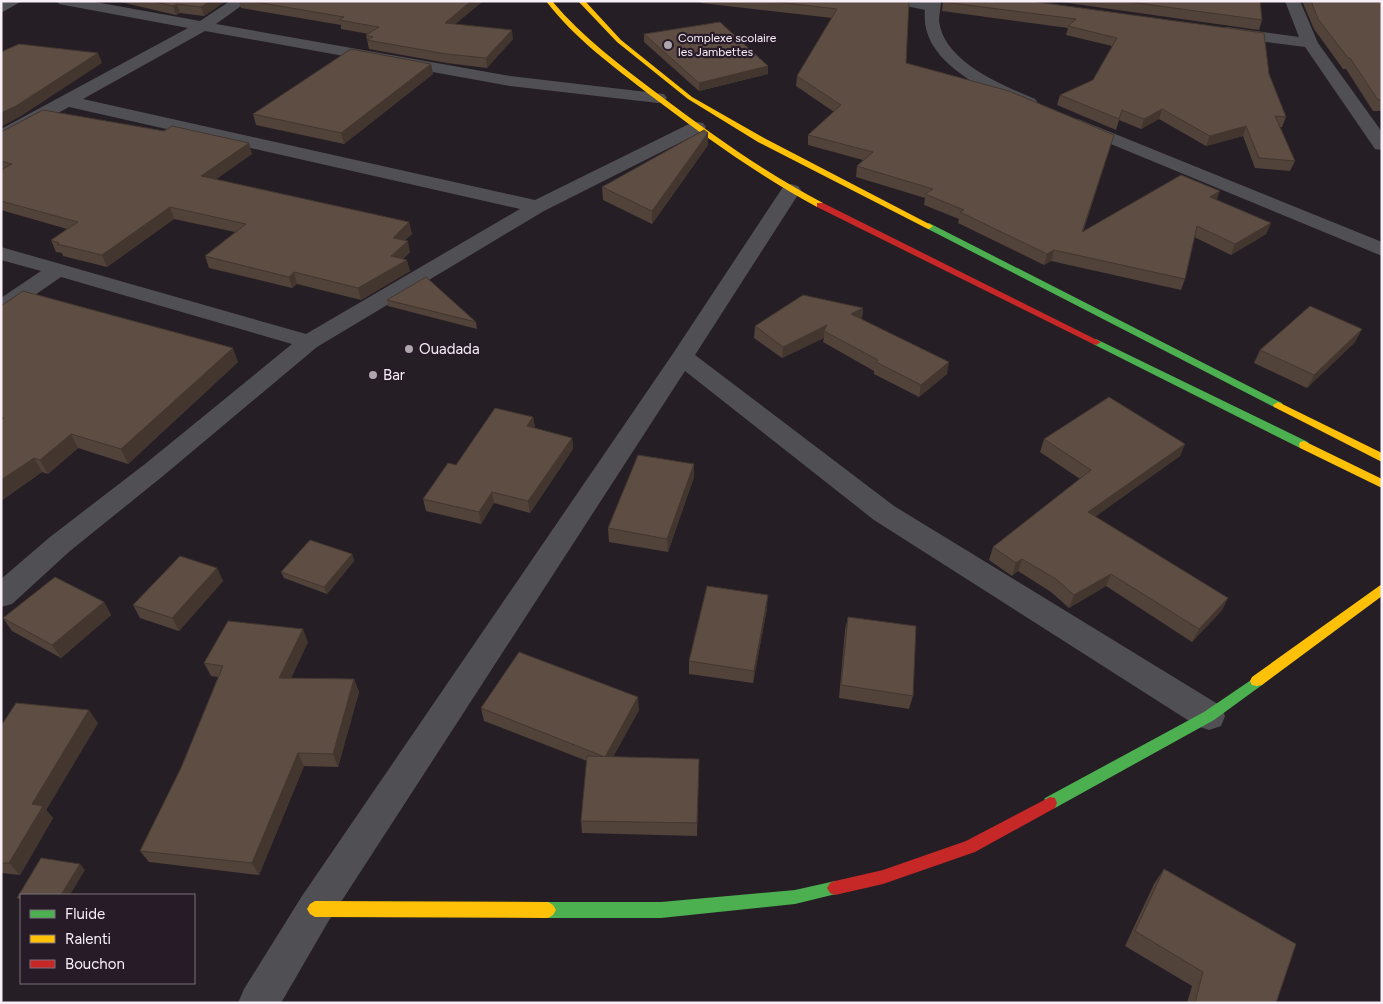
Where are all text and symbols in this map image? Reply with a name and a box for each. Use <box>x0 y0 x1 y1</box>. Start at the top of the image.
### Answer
place label: Complexe scolaire les Jambettes <box>678 31 777 59</box>
marker: Complexe scolaire les Jambettes <box>662 39 674 51</box>
place label: Ouadada <box>419 340 480 358</box>
marker: Ouadada <box>403 343 415 355</box>
place label: Bar <box>383 366 405 384</box>
marker: Bar <box>367 369 379 381</box>
legend <box>20 894 195 984</box>
text: Fluide <box>65 905 105 923</box>
text: Ralenti <box>65 930 111 948</box>
text: Bouchon <box>65 955 125 973</box>

